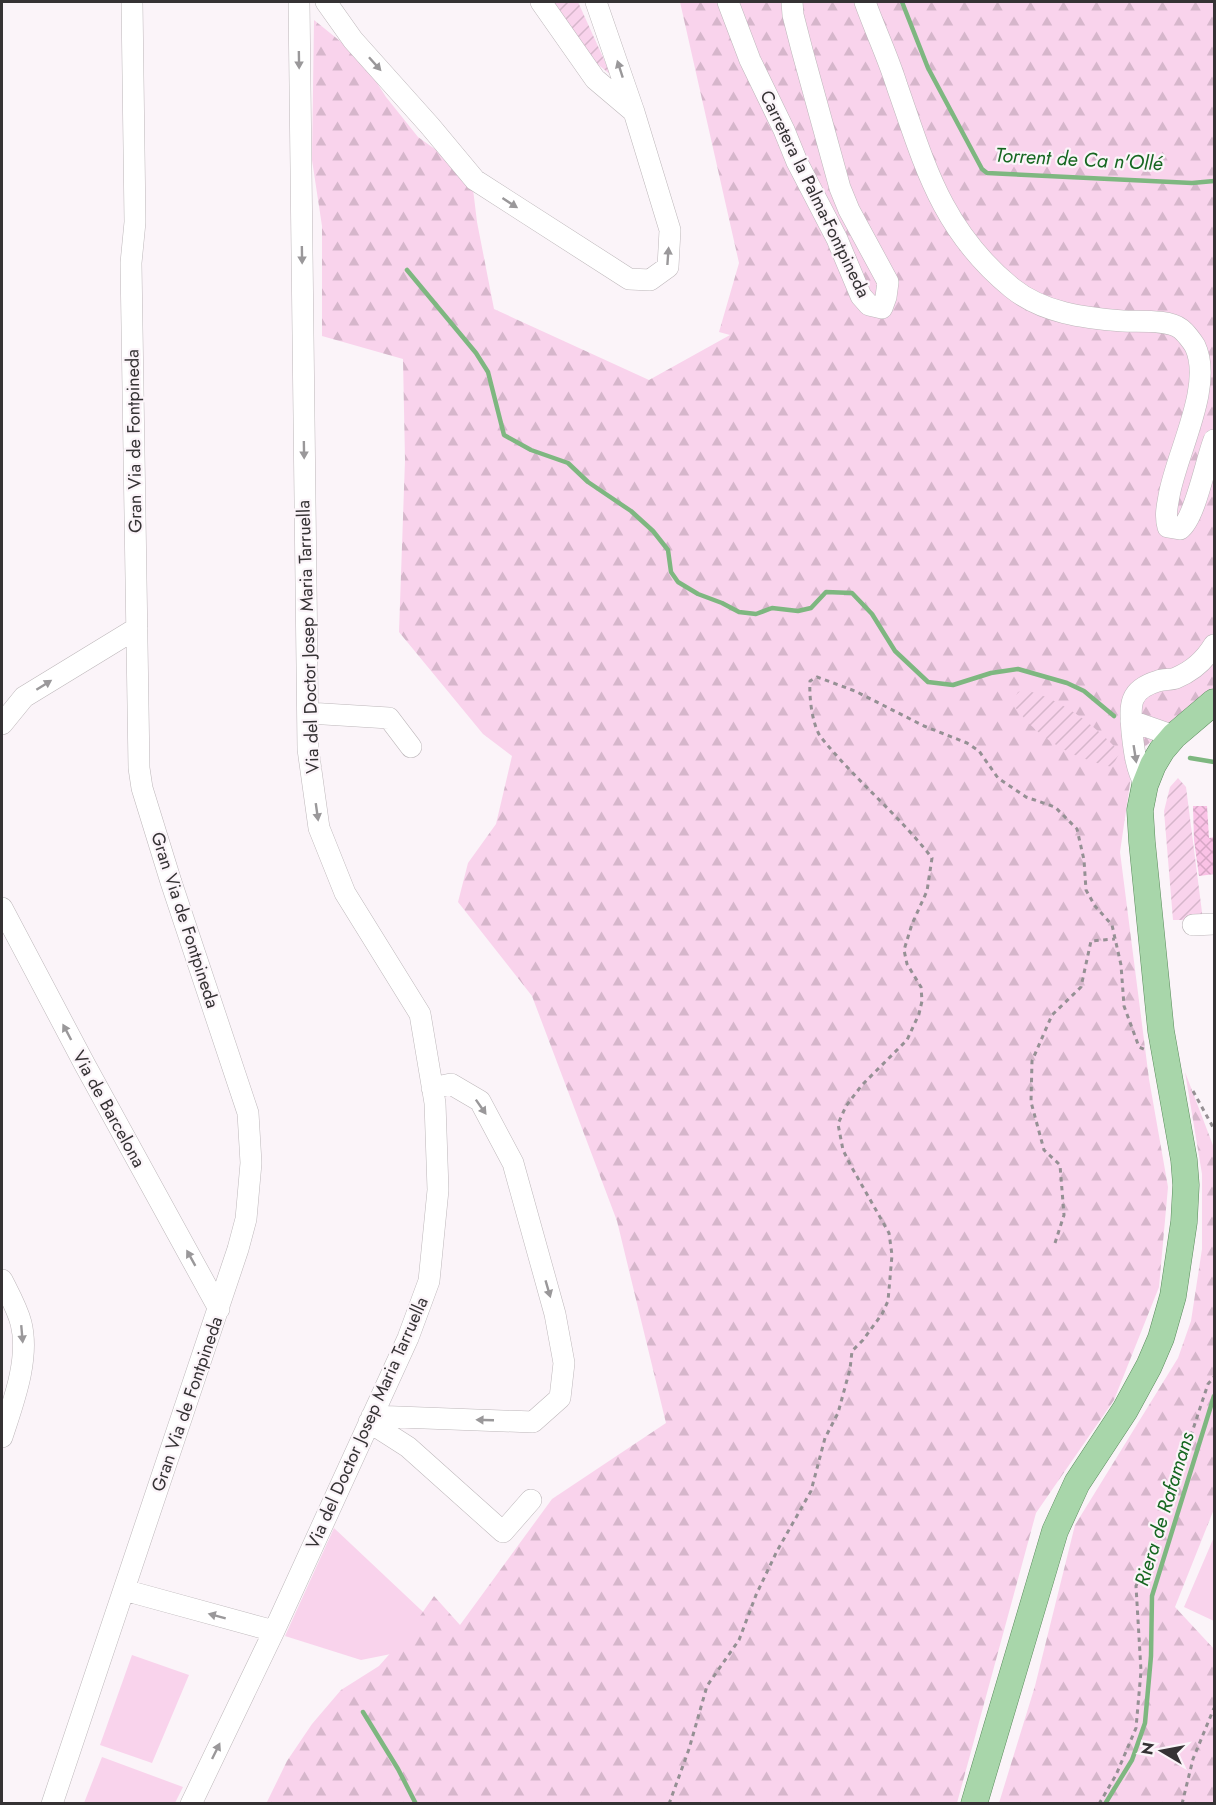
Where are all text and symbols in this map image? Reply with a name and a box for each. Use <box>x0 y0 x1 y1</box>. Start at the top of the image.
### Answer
one-way arrow <box>294 50 304 69</box>
one-way arrow <box>368 56 381 71</box>
one-way arrow <box>615 60 624 78</box>
street label: Carretera la Palma-Fontpineda <box>753 86 877 302</box>
water label: Torrent de Ca n'Ollé <box>994 141 1164 178</box>
one-way arrow <box>502 197 518 208</box>
one-way arrow <box>297 245 307 264</box>
one-way arrow <box>664 247 673 266</box>
street label: Gran Via de Fontpineda <box>119 349 149 533</box>
one-way arrow <box>299 440 309 459</box>
street label: Via del Doctor Josep Maria Tarruella <box>290 500 326 774</box>
one-way arrow <box>36 679 52 690</box>
one-way arrow <box>1130 744 1139 763</box>
one-way arrow <box>312 803 321 822</box>
street label: Gran Via de Fontpineda <box>144 829 226 1011</box>
one-way arrow <box>62 1023 72 1040</box>
street label: Via de Barcelona <box>66 1046 152 1172</box>
one-way arrow <box>476 1099 487 1116</box>
one-way arrow <box>186 1249 196 1266</box>
one-way arrow <box>544 1280 553 1298</box>
street label: Via del Doctor Josep Maria Tarruella <box>299 1293 435 1553</box>
street label: Gran Via de Fontpineda <box>145 1313 229 1495</box>
one-way arrow <box>17 1325 27 1344</box>
one-way arrow <box>476 1416 495 1425</box>
water label: Riera de Rafamans <box>1127 1428 1202 1590</box>
one-way arrow <box>208 1610 227 1620</box>
north arrow <box>1132 1721 1192 1781</box>
text: N <box>1135 1740 1160 1757</box>
one-way arrow <box>212 1742 221 1759</box>

